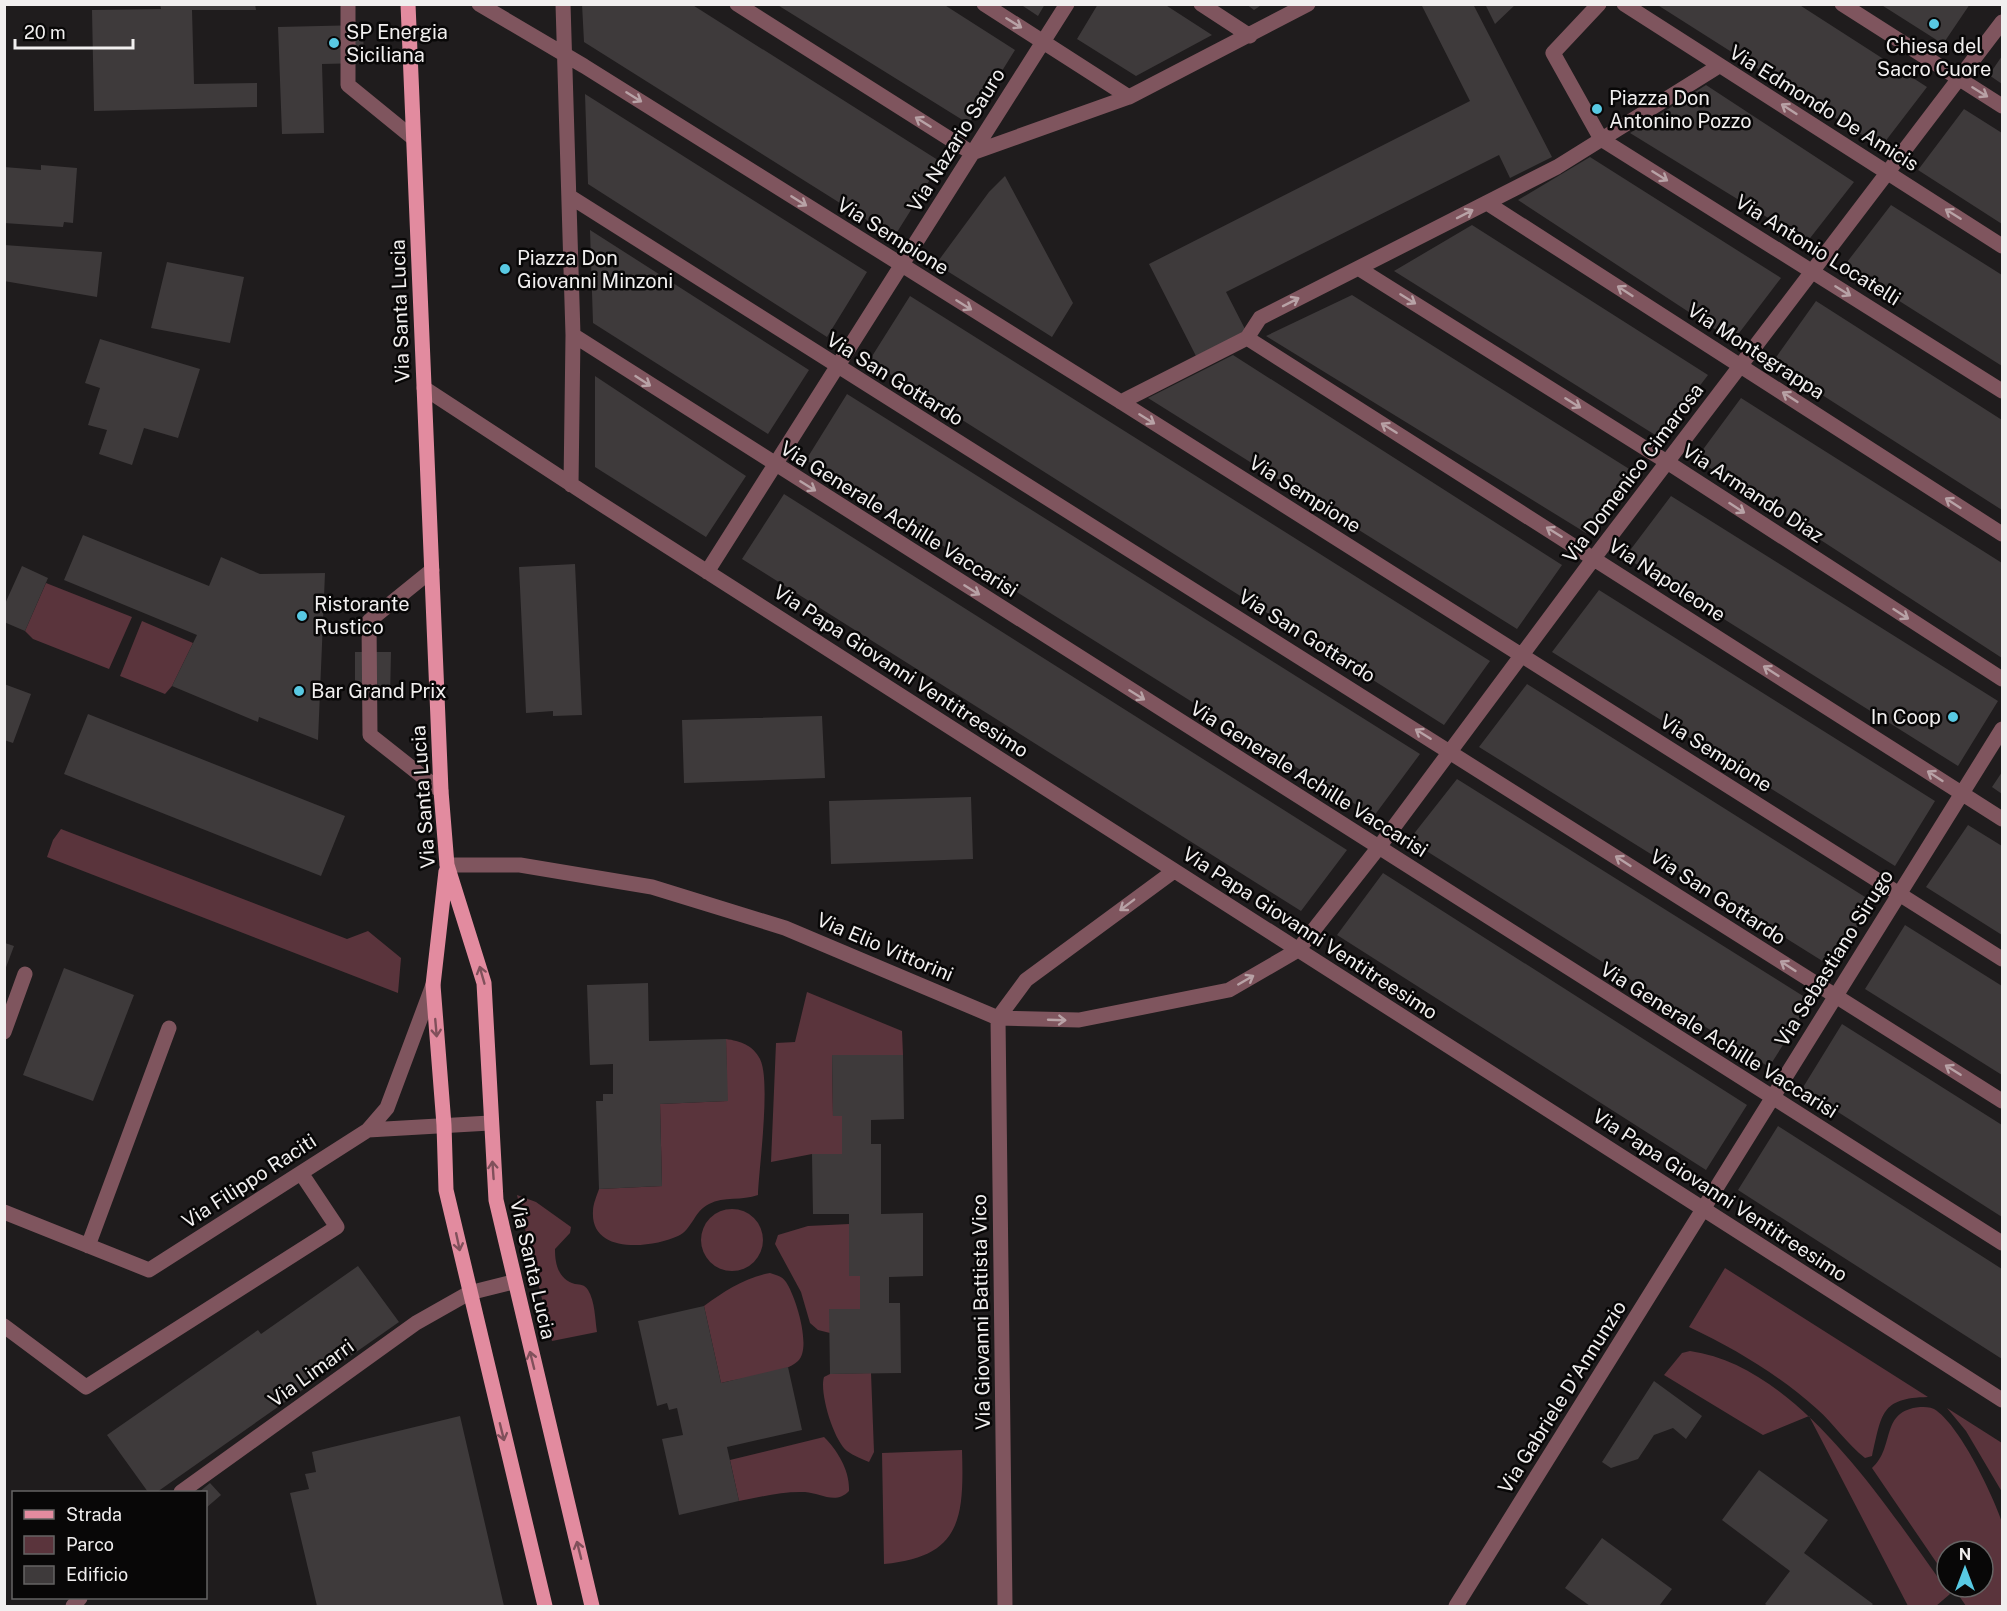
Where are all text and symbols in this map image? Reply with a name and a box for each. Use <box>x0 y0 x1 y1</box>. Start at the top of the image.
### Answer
scale bar <box>15 12 134 50</box>
one-way arrow <box>1005 17 1022 30</box>
marker: Chiesa del Sacro Cuore <box>1927 17 1941 31</box>
place label: SP Energia Siciliana <box>346 20 448 67</box>
text: 20 m <box>24 22 66 43</box>
place label: Chiesa del Sacro Cuore <box>1877 34 1991 81</box>
marker: SP Energia Siciliana <box>327 36 341 50</box>
street label: Via Edmondo De Amicis <box>1725 40 1923 176</box>
street label: Via Nazario Sauro <box>902 64 1010 216</box>
place label: Piazza Don Antonino Pozzo <box>1609 86 1752 133</box>
one-way arrow <box>1971 86 1988 98</box>
one-way arrow <box>625 91 642 104</box>
marker: Piazza Don Antonino Pozzo <box>1590 102 1604 116</box>
one-way arrow <box>1781 103 1798 115</box>
one-way arrow <box>915 115 932 127</box>
one-way arrow <box>1651 170 1668 182</box>
street label: Via Antonio Locatelli <box>1731 189 1905 311</box>
street label: Via Sempione <box>833 192 953 280</box>
one-way arrow <box>790 196 807 208</box>
one-way arrow <box>1456 208 1473 220</box>
one-way arrow <box>1945 208 1962 220</box>
street label: Via Santa Lucia <box>386 239 414 383</box>
place label: Piazza Don Giovanni Minzoni <box>517 246 673 293</box>
marker: Piazza Don Giovanni Minzoni <box>498 262 512 276</box>
one-way arrow <box>1617 285 1634 298</box>
one-way arrow <box>1834 285 1851 297</box>
one-way arrow <box>1399 294 1416 306</box>
one-way arrow <box>1282 296 1300 308</box>
street label: Via Montegrappa <box>1683 298 1829 404</box>
one-way arrow <box>955 299 972 311</box>
street label: Via San Gottardo <box>822 327 968 431</box>
one-way arrow <box>634 375 651 387</box>
street label: Via Domenico Cimarosa <box>1558 378 1708 568</box>
one-way arrow <box>1781 390 1798 403</box>
one-way arrow <box>1564 397 1581 409</box>
one-way arrow <box>1138 413 1155 425</box>
one-way arrow <box>1381 422 1398 434</box>
street label: Via Generale Achille Vaccarisi <box>776 436 1022 602</box>
street label: Via Armando Diaz <box>1678 438 1828 548</box>
street label: Via Sempione <box>1245 450 1365 538</box>
one-way arrow <box>799 480 816 493</box>
one-way arrow <box>1945 496 1962 509</box>
one-way arrow <box>1729 501 1746 514</box>
one-way arrow <box>1546 526 1563 538</box>
street label: Via Napoleone <box>1604 533 1730 627</box>
street label: Via Papa Giovanni Ventitreesimo <box>769 579 1033 763</box>
street label: Via San Gottardo <box>1234 584 1380 688</box>
one-way arrow <box>963 585 980 597</box>
place label: Ristorante Rustico <box>314 592 410 639</box>
one-way arrow <box>1892 608 1909 620</box>
marker: Ristorante Rustico <box>295 609 309 623</box>
one-way arrow <box>1763 665 1780 677</box>
place label: Bar Grand Prix <box>311 679 446 703</box>
marker: Bar Grand Prix <box>292 684 306 698</box>
one-way arrow <box>1128 689 1145 701</box>
street label: Via Generale Achille Vaccarisi <box>1186 696 1432 862</box>
place label: In Coop <box>1871 705 1941 729</box>
street label: Via Sempione <box>1656 709 1776 797</box>
marker: In Coop <box>1946 710 1960 724</box>
street label: Via Santa Lucia <box>406 725 440 869</box>
one-way arrow <box>1415 727 1432 740</box>
one-way arrow <box>1927 770 1944 782</box>
street label: Via Papa Giovanni Ventitreesimo <box>1178 841 1442 1025</box>
street label: Via San Gottardo <box>1646 844 1790 950</box>
one-way arrow <box>1615 855 1632 867</box>
street label: Via Sebastiano Sirugo <box>1770 865 1898 1051</box>
one-way arrow <box>1119 899 1135 912</box>
street label: Via Elio Vittorini <box>813 907 957 987</box>
street label: Via Generale Achille Vaccarisi <box>1596 957 1842 1123</box>
one-way arrow <box>1780 960 1797 972</box>
one-way arrow <box>476 966 487 985</box>
one-way arrow <box>1237 974 1254 986</box>
one-way arrow <box>1046 1014 1066 1025</box>
one-way arrow <box>431 1017 442 1037</box>
one-way arrow <box>1945 1063 1962 1075</box>
street label: Via Papa Giovanni Ventitreesimo <box>1588 1103 1852 1287</box>
street label: Via Filippo Raciti <box>177 1129 321 1233</box>
one-way arrow <box>487 1160 498 1180</box>
street label: Via Giovanni Battista Vico <box>967 1194 995 1430</box>
street label: Via Santa Lucia <box>505 1196 561 1342</box>
one-way arrow <box>452 1232 464 1251</box>
street label: Via Gabriele D'Annunzio <box>1493 1296 1631 1498</box>
street label: Via Limarri <box>264 1334 358 1412</box>
one-way arrow <box>526 1351 538 1370</box>
one-way arrow <box>497 1422 509 1441</box>
legend <box>12 1491 207 1599</box>
text: Strada <box>66 1504 122 1525</box>
text: Parco <box>66 1534 114 1555</box>
north arrow <box>1935 1539 1995 1599</box>
one-way arrow <box>572 1540 584 1559</box>
text: N <box>1959 1545 1971 1564</box>
text: Edificio <box>66 1564 128 1585</box>

